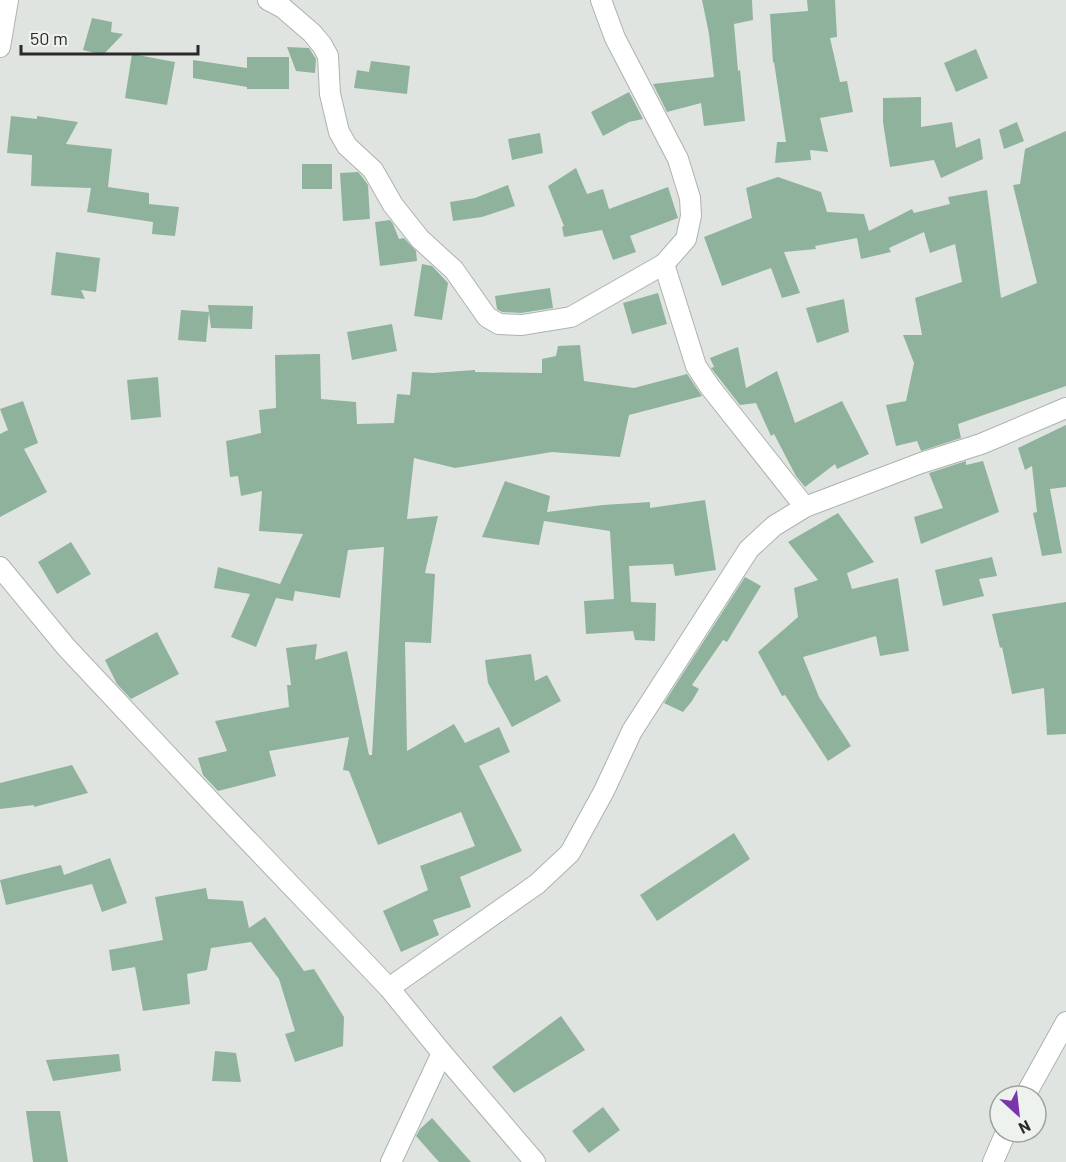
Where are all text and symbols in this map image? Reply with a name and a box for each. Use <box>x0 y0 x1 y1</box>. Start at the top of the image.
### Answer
scale bar <box>21 18 198 56</box>
text: 50 m <box>30 27 68 49</box>
north arrow <box>988 1084 1048 1144</box>
text: N <box>1016 1117 1034 1139</box>

